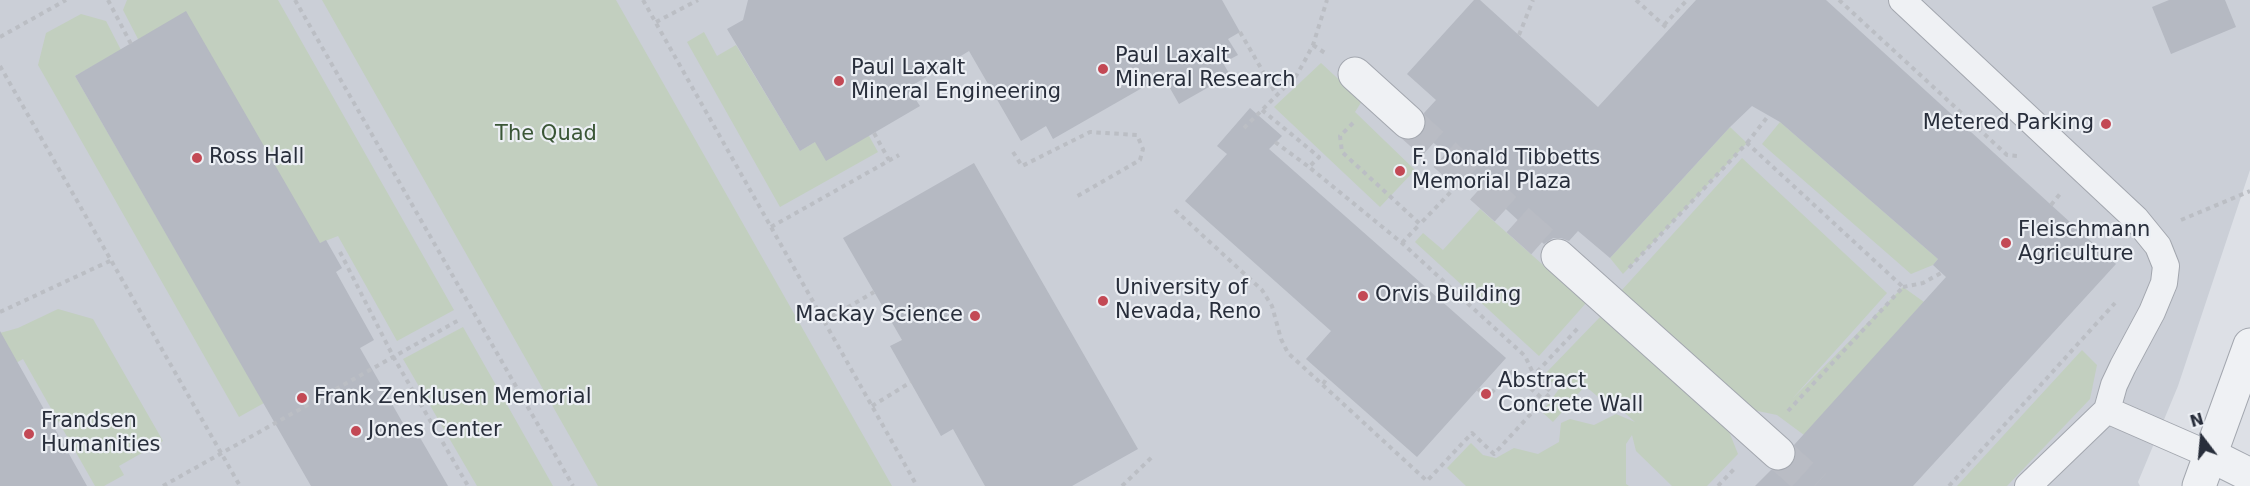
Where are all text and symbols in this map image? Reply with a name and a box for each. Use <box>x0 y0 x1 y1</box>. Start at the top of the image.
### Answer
place label: Paul Laxalt Mineral Research <box>1115 44 1296 94</box>
place label: Paul Laxalt Mineral Engineering <box>851 56 1061 106</box>
marker: Paul Laxalt Mineral Research <box>1096 62 1110 76</box>
marker: Paul Laxalt Mineral Engineering <box>832 74 846 88</box>
place label: Metered Parking <box>1923 111 2094 137</box>
marker: Metered Parking <box>2099 117 2113 131</box>
park label: The Quad <box>495 122 597 148</box>
place label: Ross Hall <box>209 145 304 171</box>
place label: F. Donald Tibbetts Memorial Plaza <box>1412 146 1600 196</box>
marker: Ross Hall <box>190 151 204 165</box>
marker: F. Donald Tibbetts Memorial Plaza <box>1393 164 1407 178</box>
place label: Fleischmann Agriculture <box>2018 218 2150 268</box>
marker: Fleischmann Agriculture <box>1999 236 2013 250</box>
place label: University of Nevada, Reno <box>1115 276 1261 326</box>
place label: Orvis Building <box>1375 283 1521 309</box>
marker: Orvis Building <box>1356 289 1370 303</box>
marker: University of Nevada, Reno <box>1096 294 1110 308</box>
place label: Mackay Science <box>795 303 963 329</box>
marker: Mackay Science <box>968 309 982 323</box>
place label: Abstract Concrete Wall <box>1498 369 1643 419</box>
place label: Frank Zenklusen Memorial <box>314 385 591 411</box>
marker: Abstract Concrete Wall <box>1479 387 1493 401</box>
marker: Frank Zenklusen Memorial <box>295 391 309 405</box>
north arrow <box>2172 408 2232 468</box>
place label: Frandsen Humanities <box>41 409 160 459</box>
text: N <box>2188 409 2206 431</box>
place label: Jones Center <box>368 418 502 444</box>
marker: Jones Center <box>349 424 363 438</box>
marker: Frandsen Humanities <box>22 427 36 441</box>

